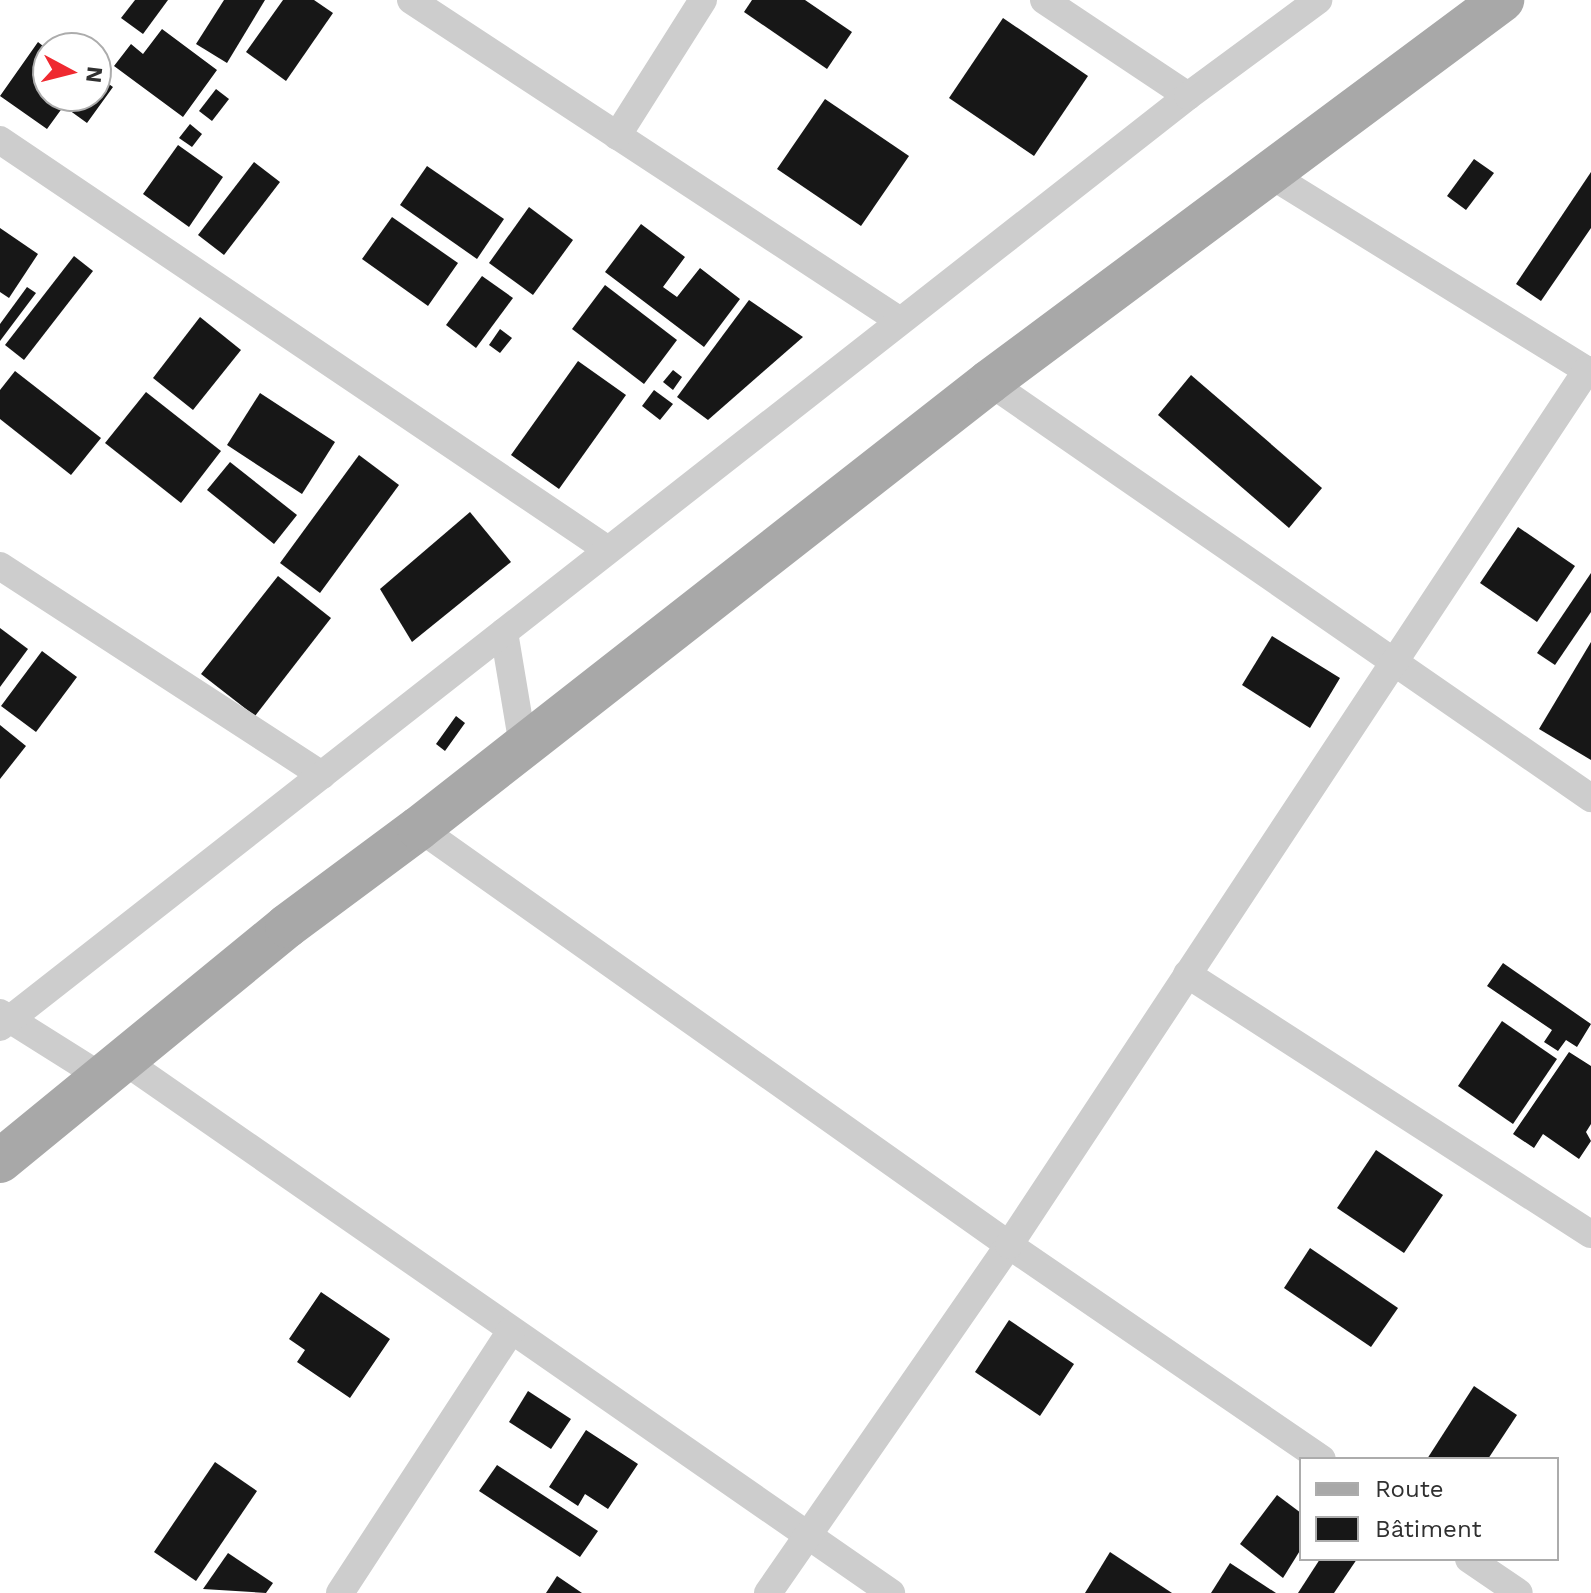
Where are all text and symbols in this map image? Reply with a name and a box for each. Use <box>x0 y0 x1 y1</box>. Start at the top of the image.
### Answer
north arrow <box>32 32 112 112</box>
text: N <box>81 65 108 84</box>
legend <box>1299 1457 1559 1561</box>
text: Route <box>1375 1475 1444 1503</box>
text: Bâtiment <box>1375 1515 1482 1543</box>

